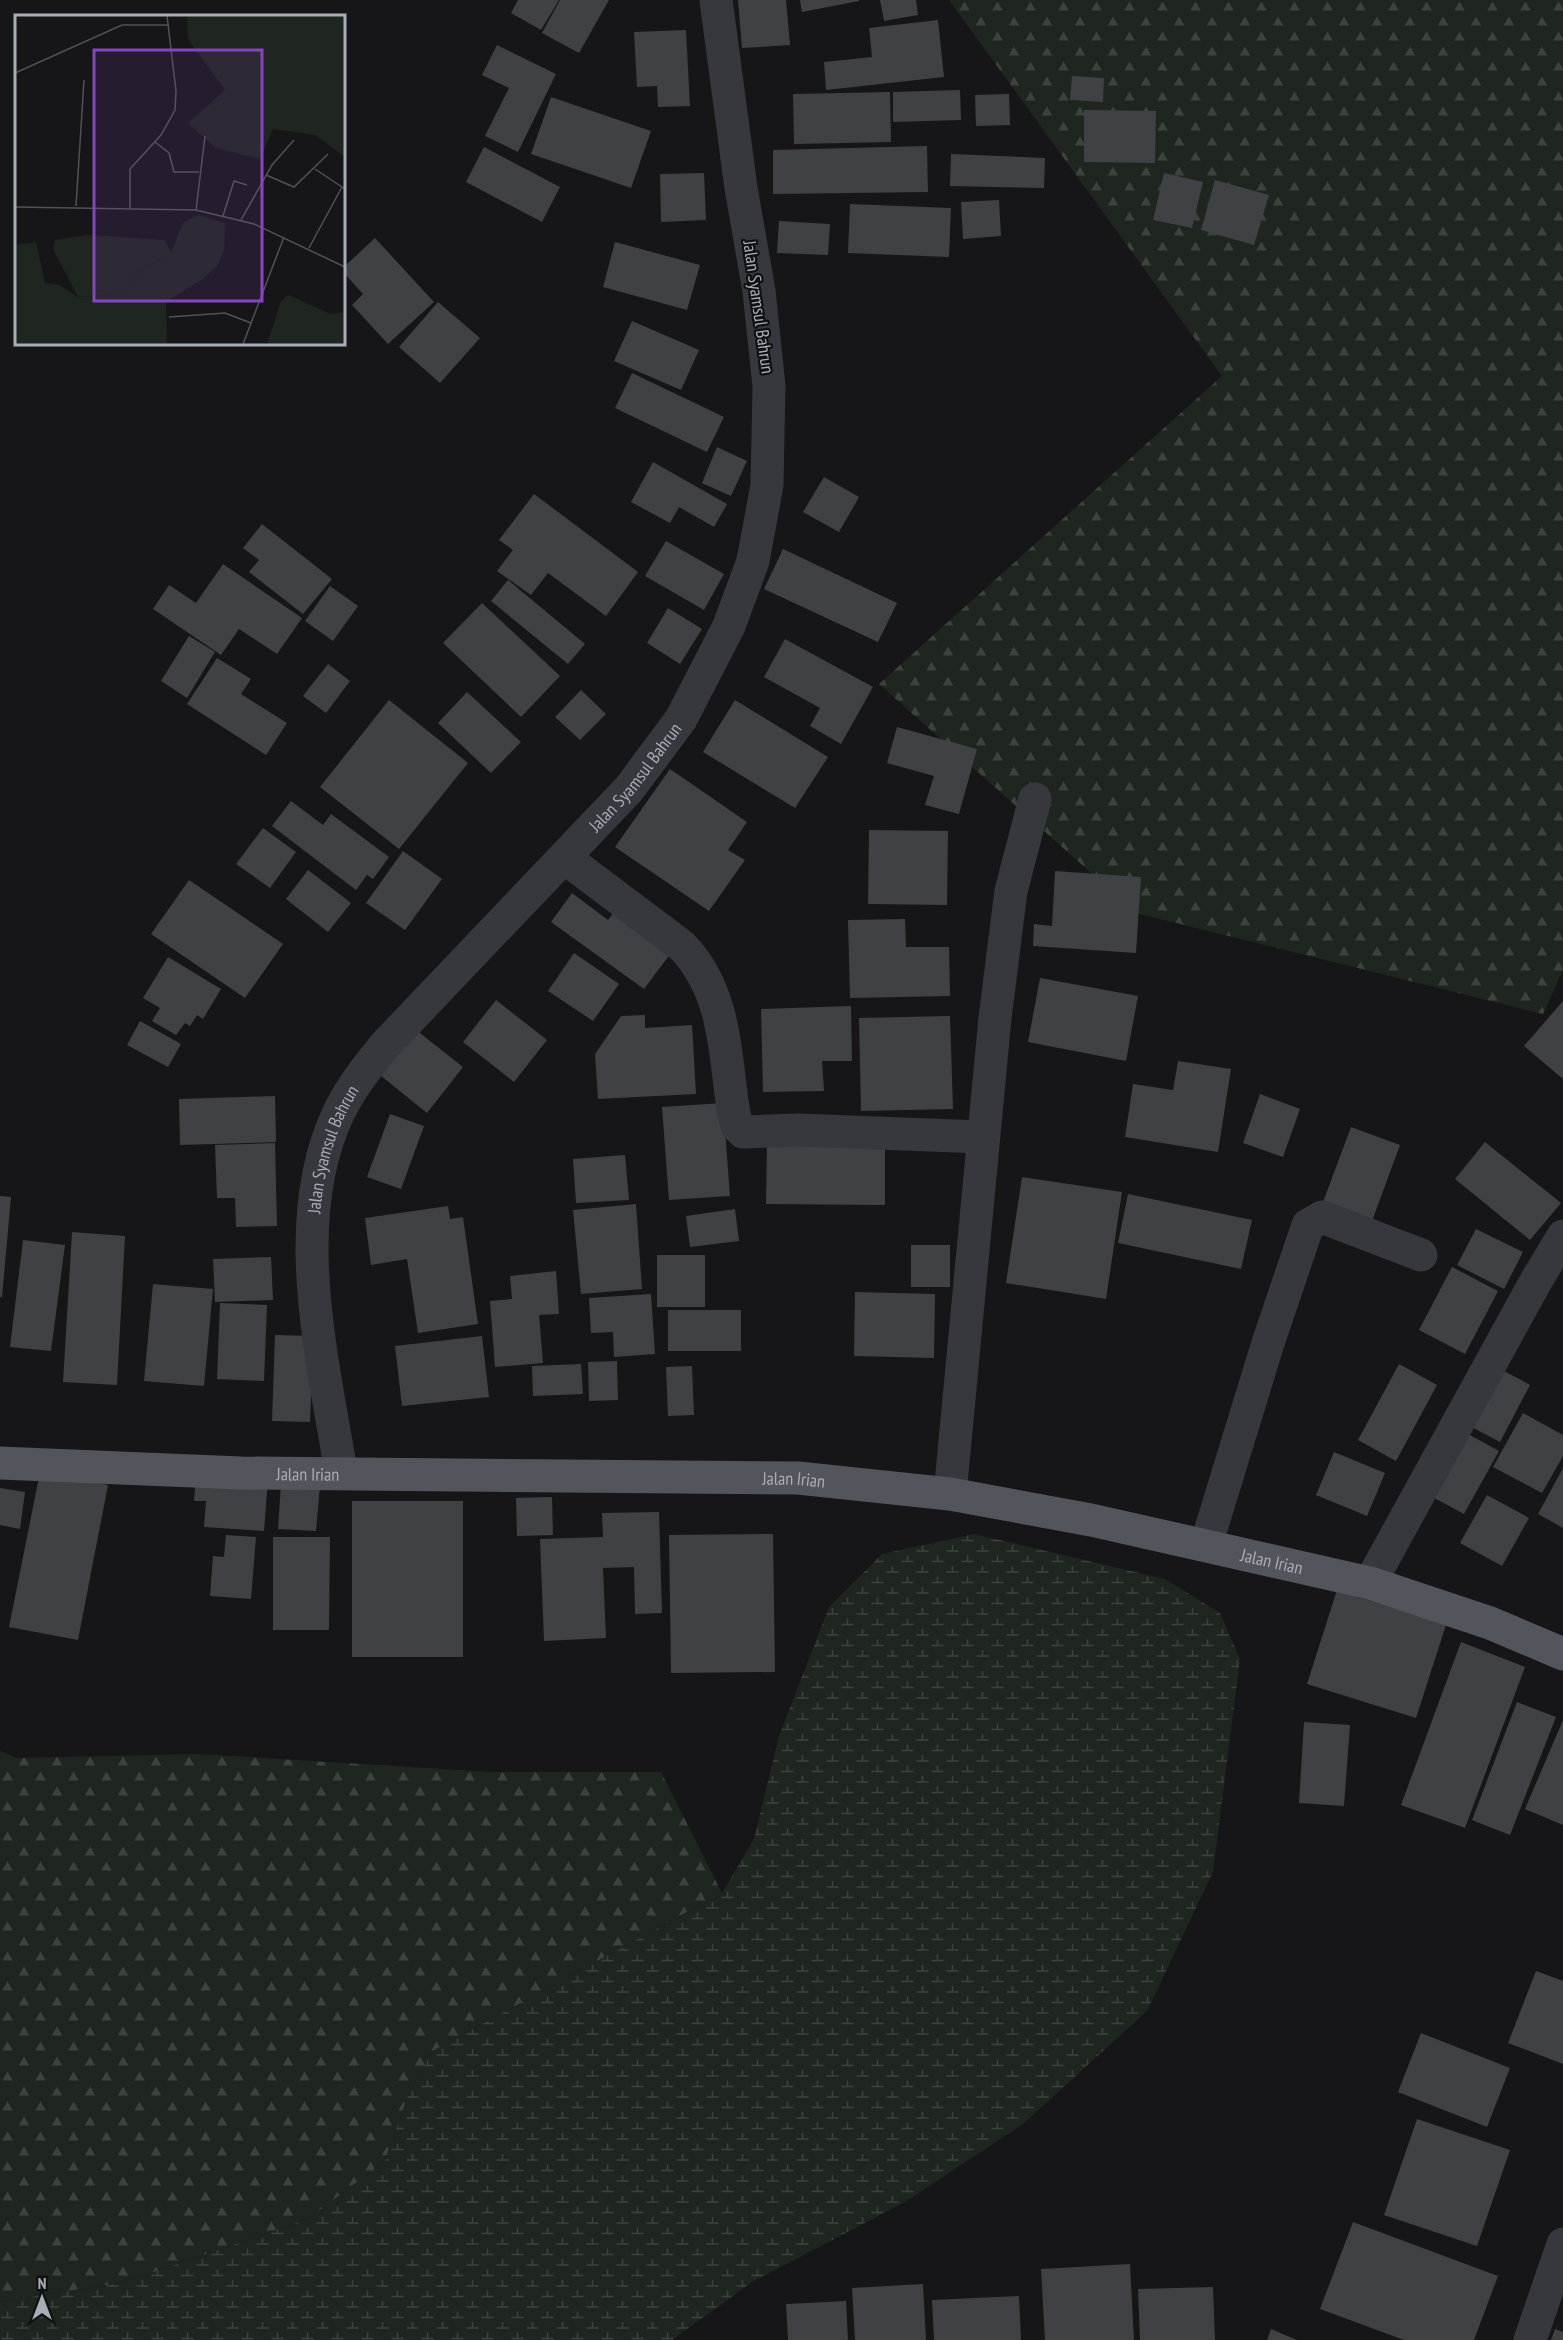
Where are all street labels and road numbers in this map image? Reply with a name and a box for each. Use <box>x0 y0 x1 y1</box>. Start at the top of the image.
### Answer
street label: Jalan Syamsul Bahrun <box>738 238 780 375</box>
street label: Jalan Syamsul Bahrun <box>583 718 686 837</box>
street label: Jalan Syamsul Bahrun <box>302 1080 363 1215</box>
street label: Jalan Irian <box>275 1462 339 1485</box>
street label: Jalan Irian <box>761 1466 826 1492</box>
street label: Jalan Irian <box>1238 1543 1305 1579</box>

